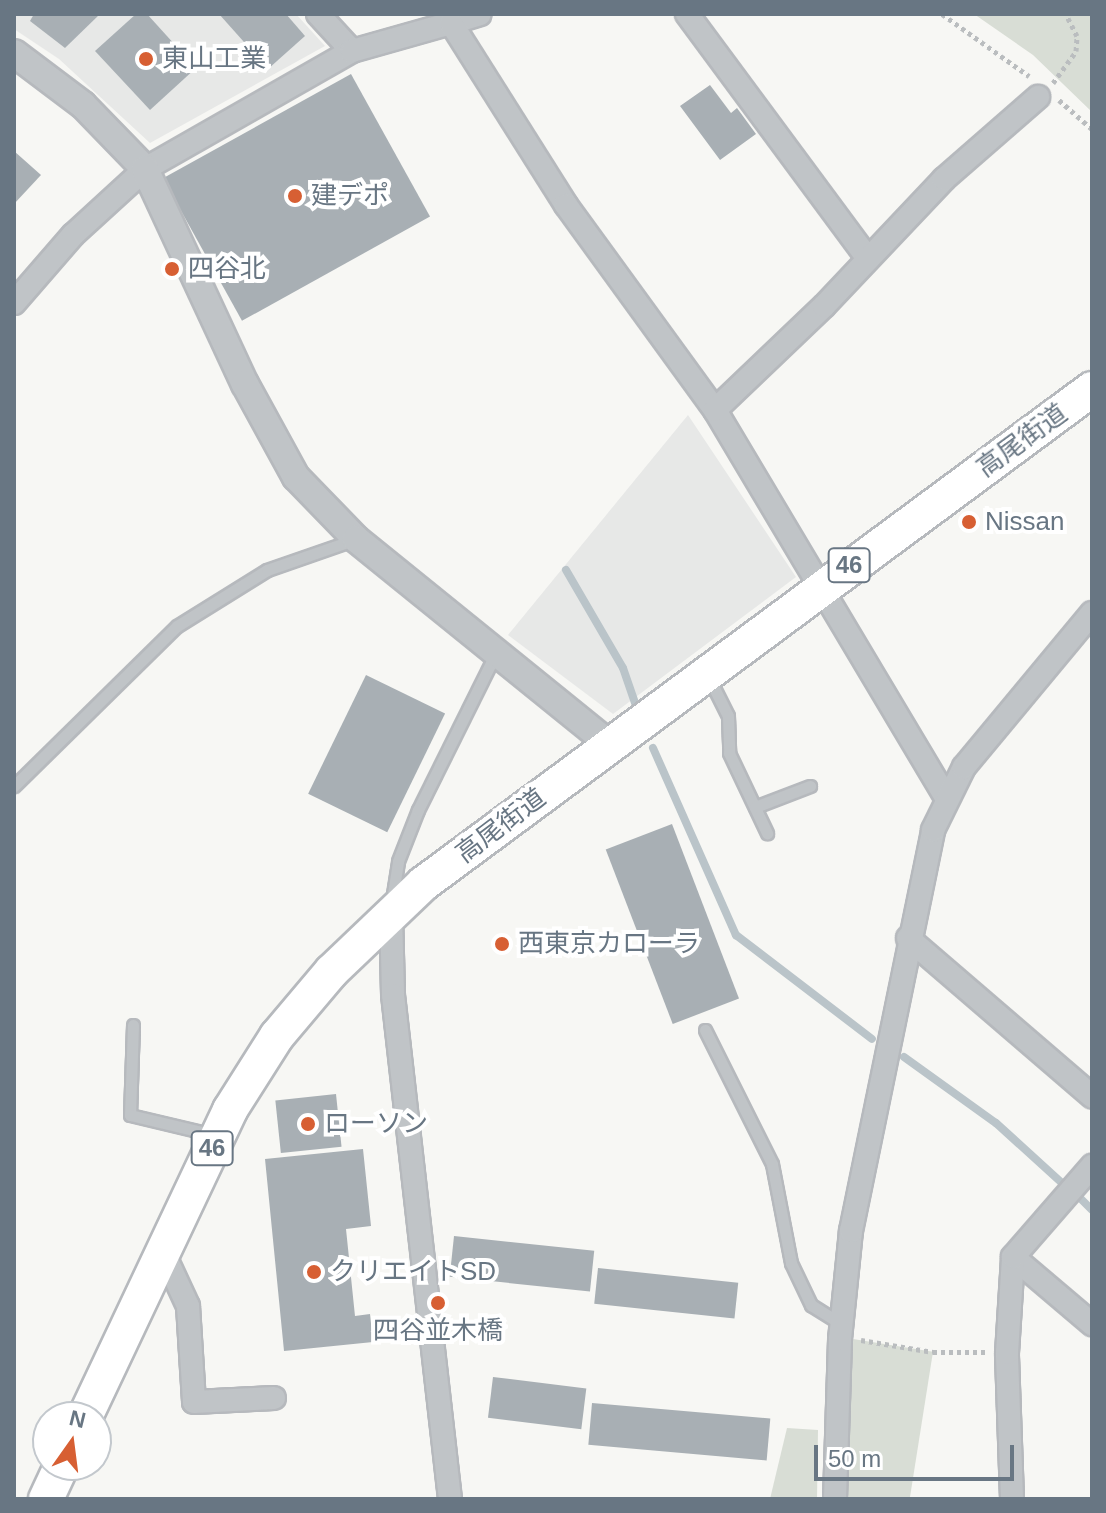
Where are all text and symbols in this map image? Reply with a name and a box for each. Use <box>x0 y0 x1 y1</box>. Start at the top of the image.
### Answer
place label: 東山工業 <box>162 43 266 75</box>
marker: 東山工業 <box>137 50 155 68</box>
place label: 建デポ <box>311 180 389 212</box>
marker: 建デポ <box>286 187 304 205</box>
place label: 四谷北 <box>188 253 266 285</box>
marker: 四谷北 <box>163 260 181 278</box>
street label: 高尾街道 <box>971 398 1073 484</box>
place label: Nissan <box>985 506 1064 538</box>
marker: Nissan <box>960 513 978 531</box>
road number: 46 <box>827 545 871 585</box>
street label: 高尾街道 <box>450 782 552 870</box>
place label: 西東京カローラ <box>518 928 700 960</box>
marker: 西東京カローラ <box>493 935 511 953</box>
place label: ローソン <box>324 1108 428 1140</box>
marker: ローソン <box>299 1115 317 1133</box>
road number: 46 <box>190 1128 234 1168</box>
place label: クリエイトSD <box>330 1256 496 1288</box>
marker: クリエイトSD <box>305 1263 323 1281</box>
marker: 四谷並木橋 <box>429 1294 447 1312</box>
place label: 四谷並木橋 <box>373 1315 503 1347</box>
north arrow <box>32 1401 112 1481</box>
text: N <box>67 1405 88 1433</box>
scale bar <box>818 1429 1018 1479</box>
text: 50 m <box>828 1445 881 1472</box>

